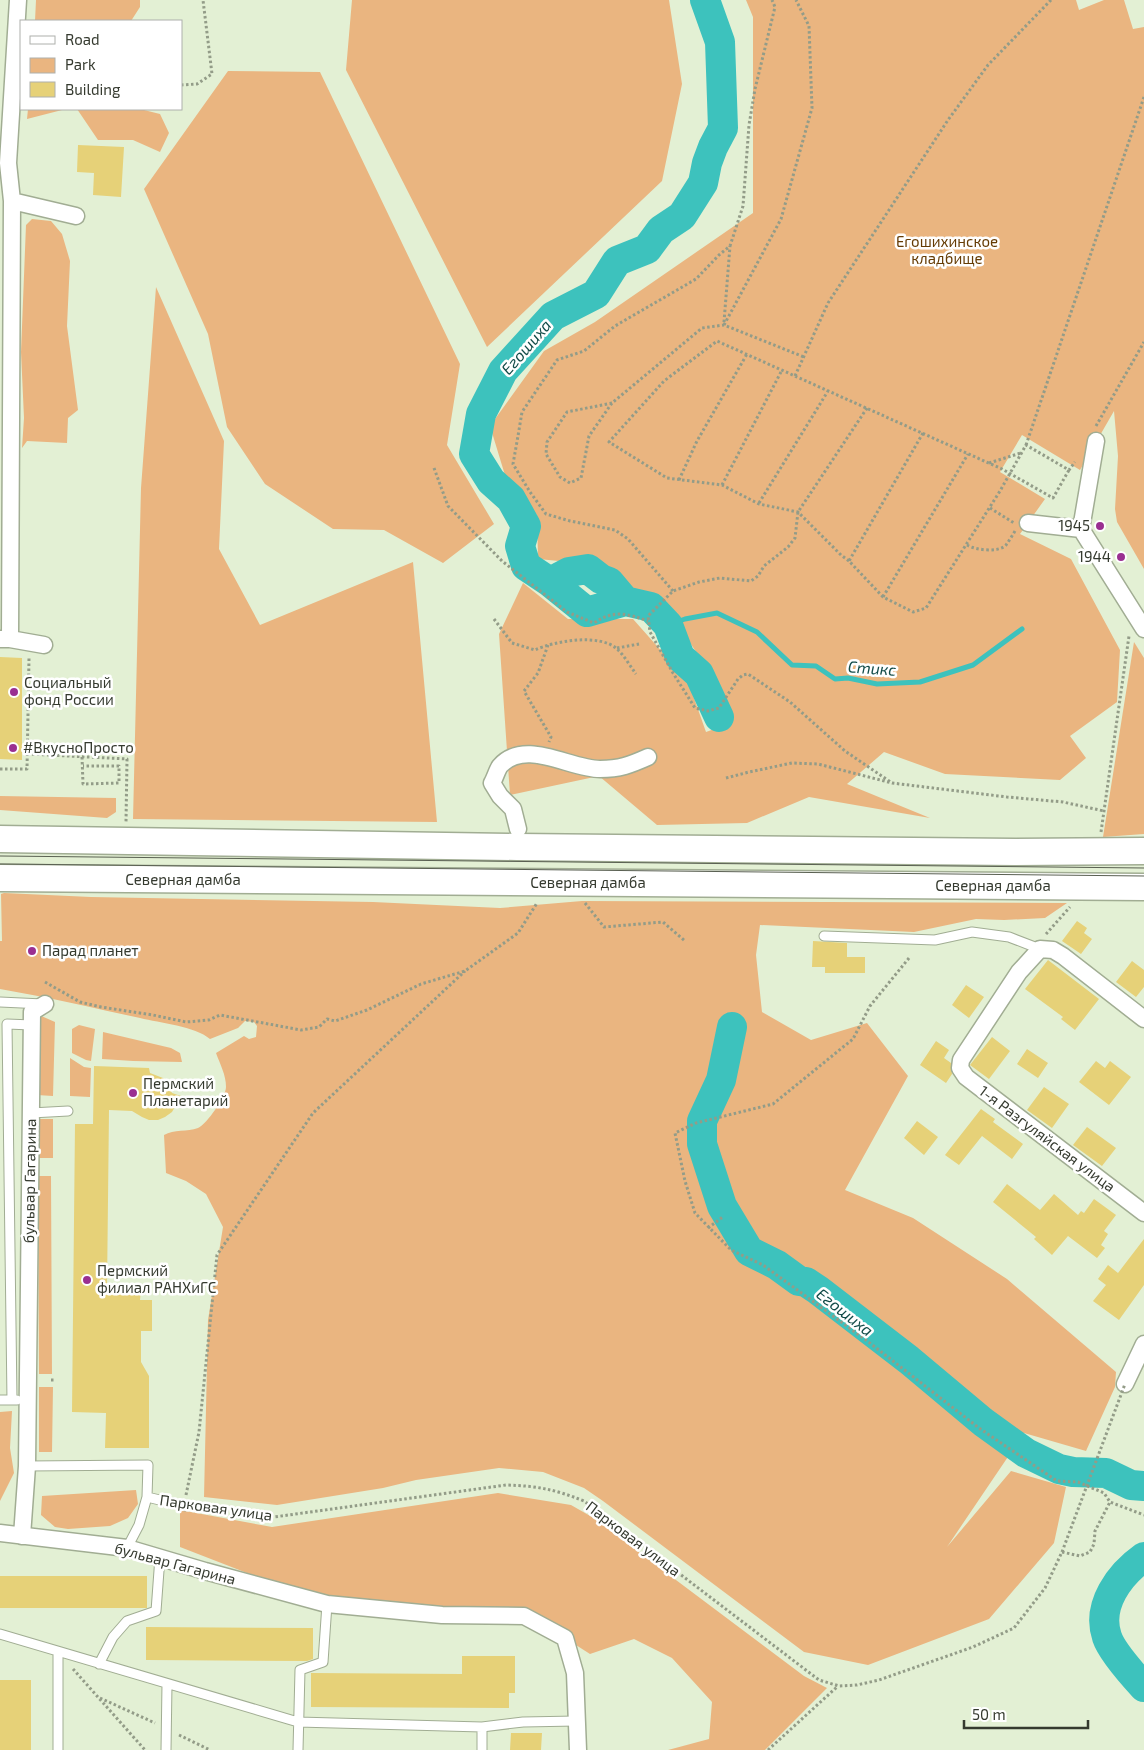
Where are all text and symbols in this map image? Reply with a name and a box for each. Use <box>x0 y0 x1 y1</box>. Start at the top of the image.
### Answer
legend <box>20 20 182 110</box>
text: Road <box>65 30 100 48</box>
text: Park <box>65 55 96 73</box>
text: Building <box>65 80 121 98</box>
park label: Егошихинское кладбище <box>896 232 998 267</box>
water label: Егошиха <box>497 315 555 378</box>
place label: 1945 <box>1058 516 1090 534</box>
marker: 1945 <box>1094 520 1106 532</box>
place label: 1944 <box>1078 547 1111 565</box>
marker: 1944 <box>1115 551 1127 563</box>
water label: Стикс <box>847 656 897 679</box>
place label: Социальный фонд России <box>24 673 114 708</box>
marker: Социальный фонд России <box>8 686 20 698</box>
place label: #ВкусноПросто <box>23 738 134 757</box>
marker: #ВкусноПросто <box>7 742 19 754</box>
street label: Северная дамба <box>125 870 241 888</box>
street label: Северная дамба <box>530 873 646 891</box>
street label: Северная дамба <box>935 876 1051 894</box>
place label: Парад планет <box>42 941 139 959</box>
marker: Парад планет <box>26 945 38 957</box>
place label: Пермский Планетарий <box>143 1074 228 1109</box>
street label: 1-я Разгуляйская улица <box>975 1081 1119 1196</box>
marker: Пермский Планетарий <box>127 1087 139 1099</box>
street label: бульвар Гагарина <box>19 1118 40 1244</box>
place label: Пермский филиал РАНХиГС <box>97 1261 217 1296</box>
marker: Пермский филиал РАНХиГС <box>81 1274 93 1286</box>
water label: Егошиха <box>813 1284 877 1340</box>
street label: Парковая улица <box>159 1490 274 1525</box>
street label: Парковая улица <box>582 1497 684 1580</box>
street label: бульвар Гагарина <box>112 1538 238 1589</box>
scale bar <box>964 1698 1088 1730</box>
text: 50 m <box>972 1705 1006 1723</box>

